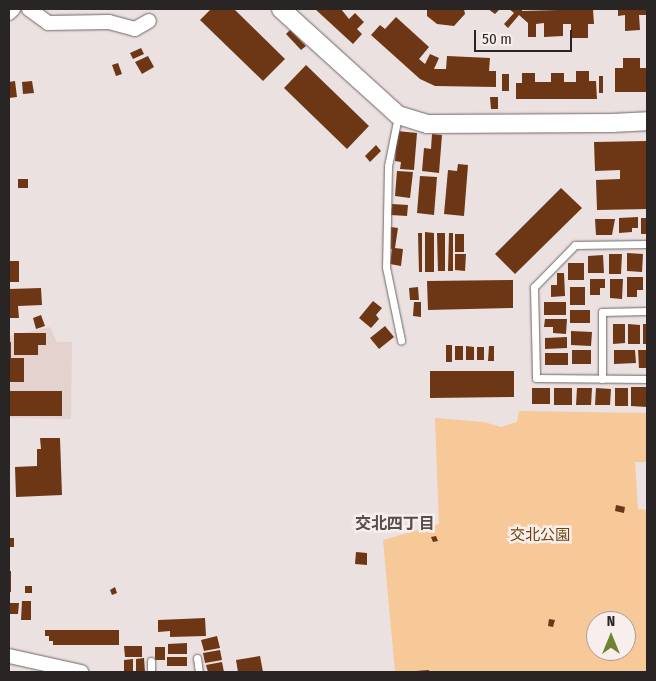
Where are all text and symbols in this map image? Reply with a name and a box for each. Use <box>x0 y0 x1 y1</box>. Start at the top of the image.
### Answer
scale bar <box>476 20 574 52</box>
text: 50 m <box>482 30 512 48</box>
district label: 交北四丁目 <box>355 514 435 534</box>
park label: 交北公園 <box>510 527 570 545</box>
north arrow <box>586 611 636 661</box>
text: N <box>607 613 615 630</box>

